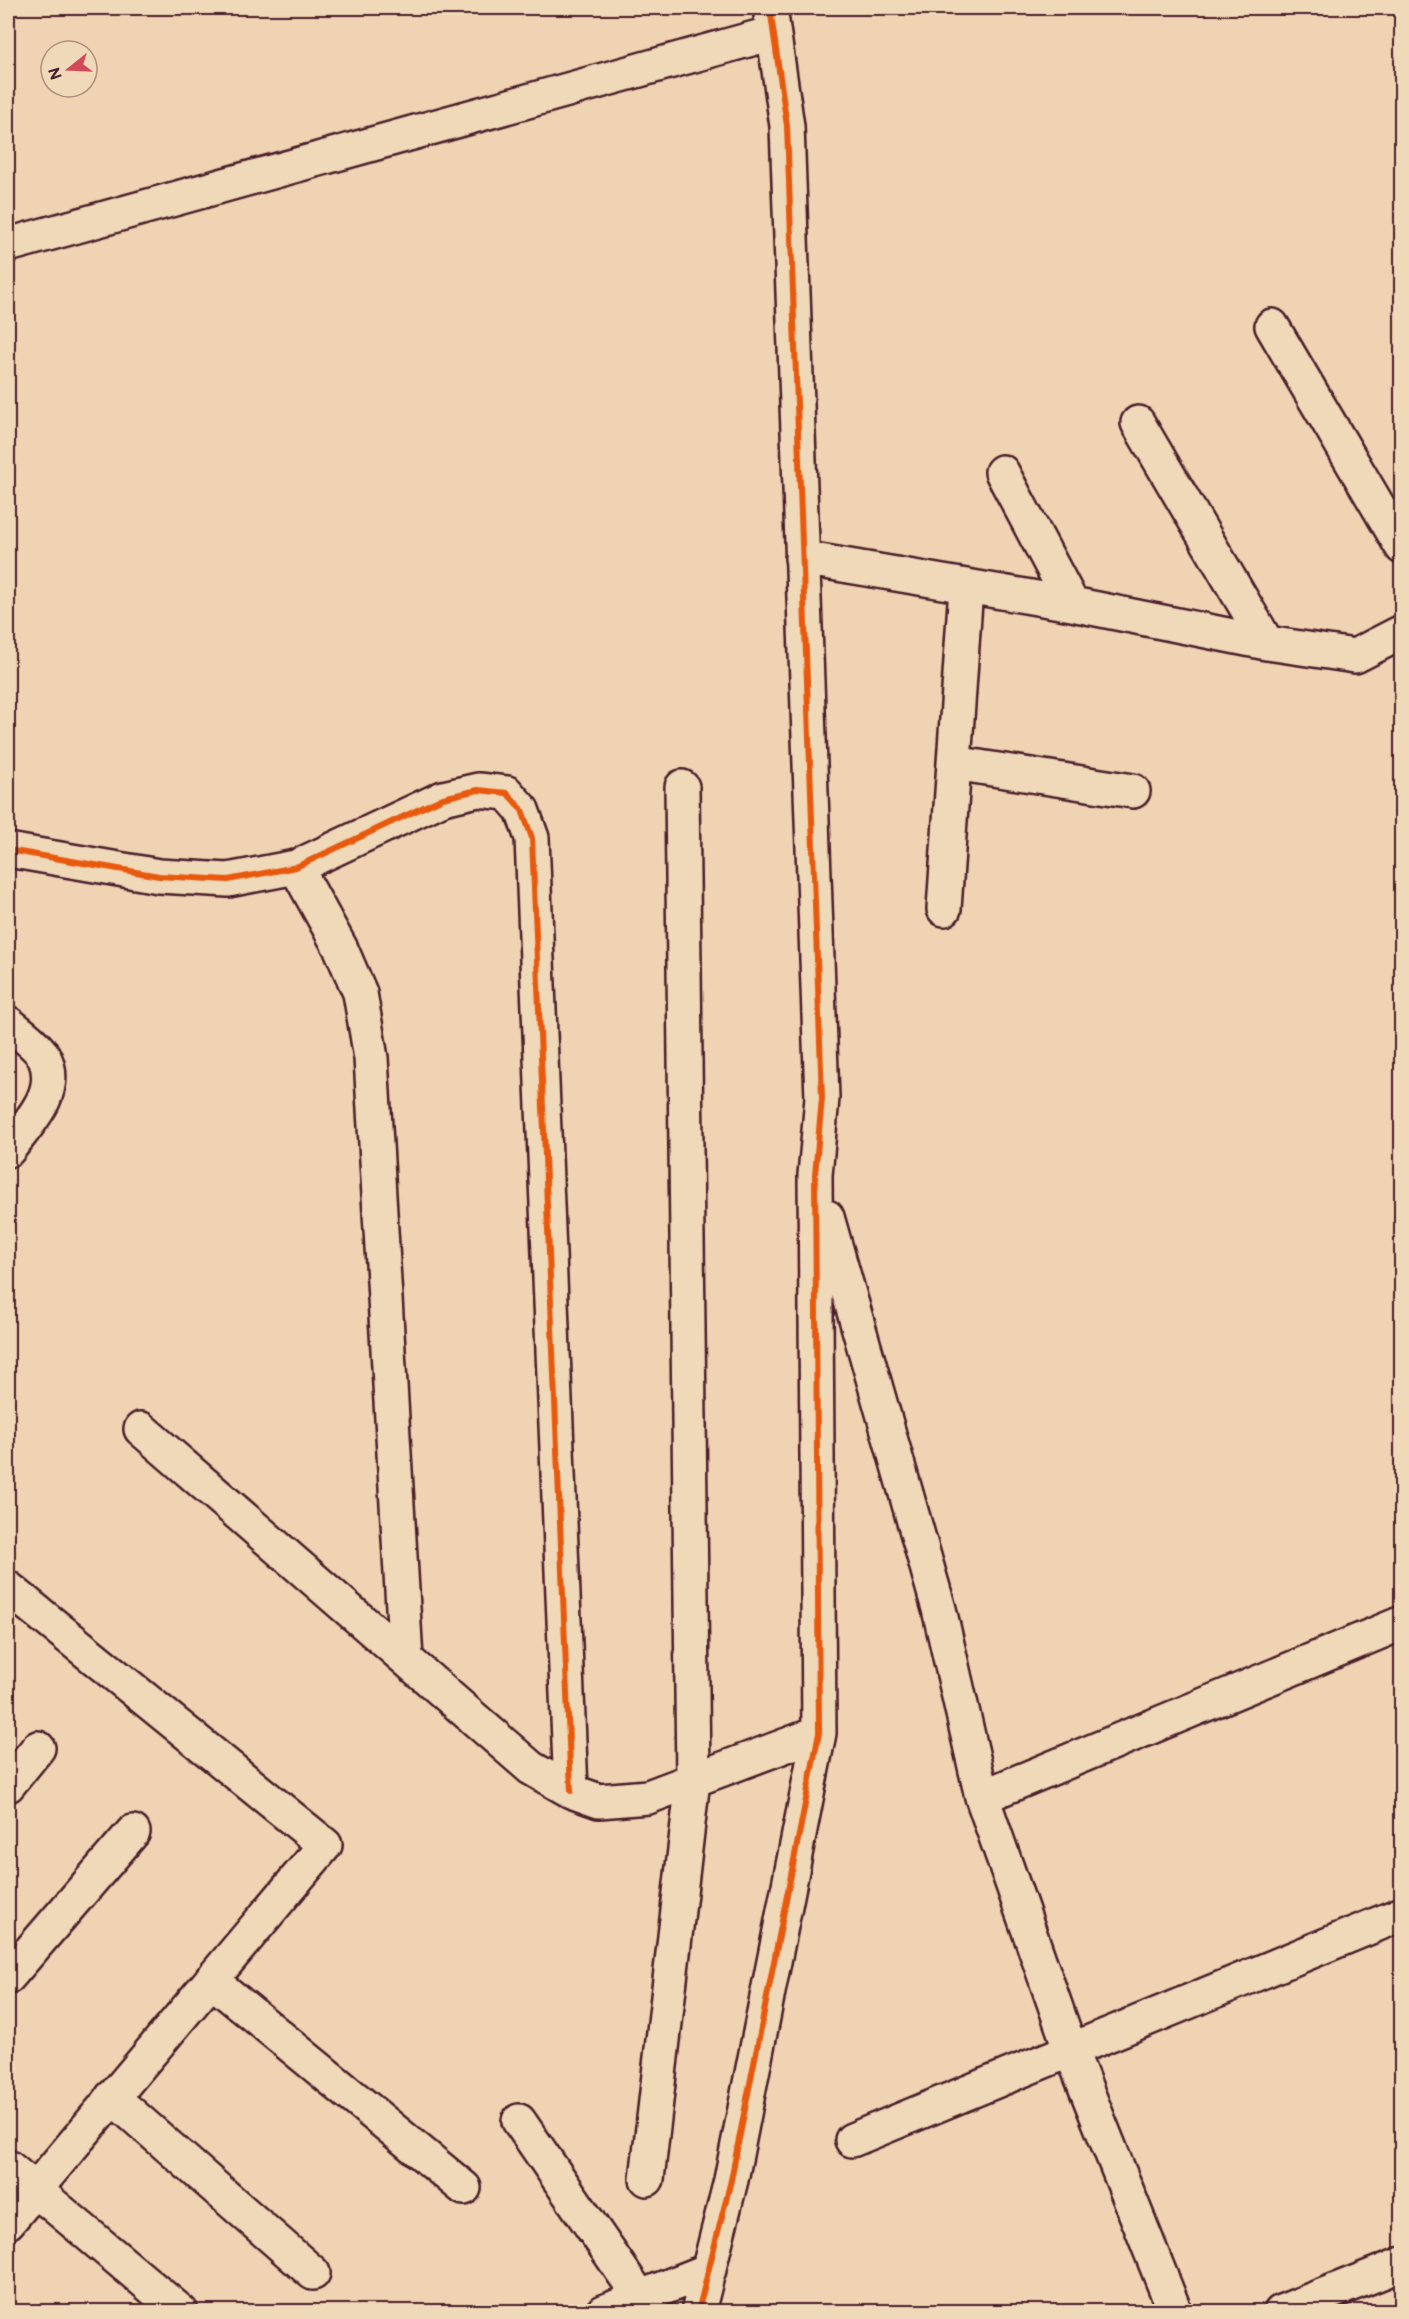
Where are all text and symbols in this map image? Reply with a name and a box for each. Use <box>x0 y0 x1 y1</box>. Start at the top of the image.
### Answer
north arrow <box>39 39 99 99</box>
text: N <box>45 65 67 82</box>

